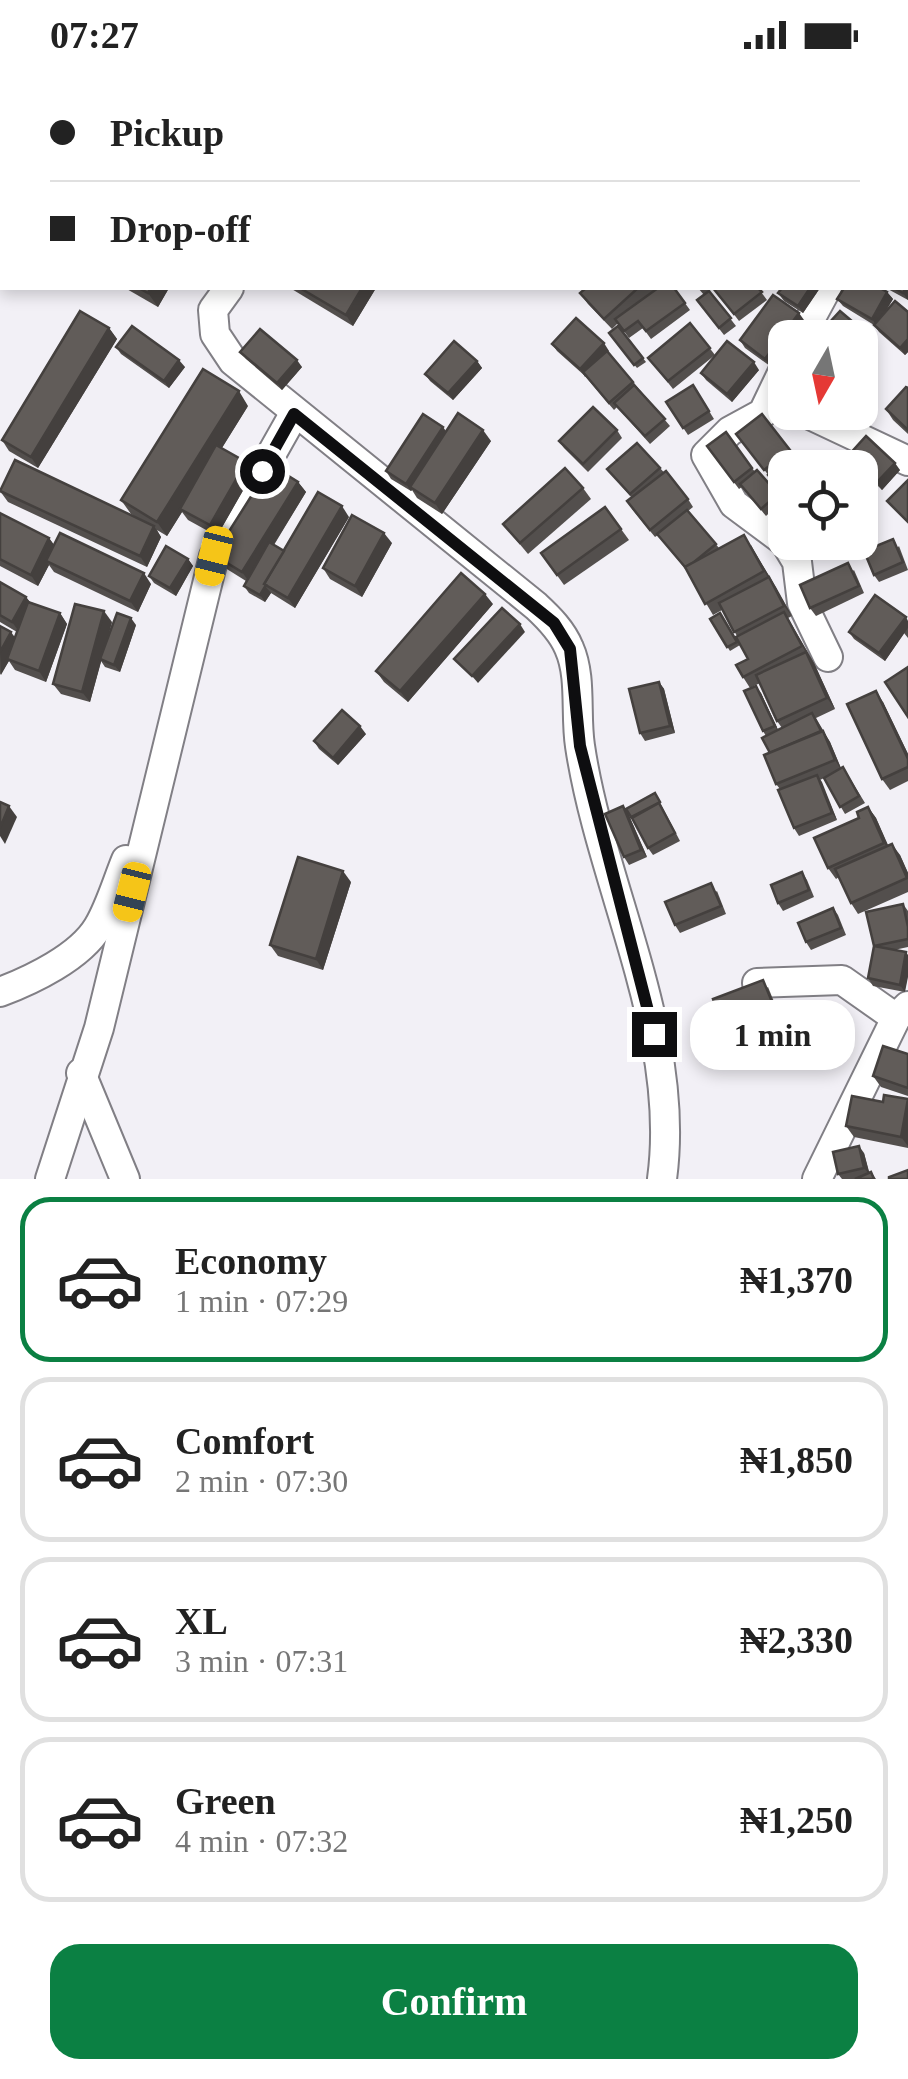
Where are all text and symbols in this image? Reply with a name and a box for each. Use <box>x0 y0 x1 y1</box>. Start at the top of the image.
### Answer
text: 07:27 <box>50 14 139 56</box>
text: Pickup <box>110 112 224 154</box>
text: Drop-off <box>110 208 251 250</box>
north arrow <box>768 320 878 430</box>
map controls <box>768 320 878 560</box>
route start <box>240 449 285 494</box>
button: locate <box>768 450 878 560</box>
car <box>192 523 236 589</box>
car <box>110 859 154 925</box>
callout: 1 min <box>689 999 854 1069</box>
route end <box>632 1012 677 1057</box>
text: 1 min <box>734 1017 811 1053</box>
icon: car <box>55 1235 145 1325</box>
text: Economy <box>175 1240 327 1282</box>
text: ₦1,370 <box>740 1259 853 1301</box>
text: 1 min · 07:29 <box>175 1283 348 1319</box>
icon: car <box>55 1415 145 1505</box>
text: Comfort <box>175 1420 314 1462</box>
text: ₦1,850 <box>740 1439 853 1481</box>
text: 2 min · 07:30 <box>175 1463 348 1499</box>
icon: car <box>55 1595 145 1685</box>
text: XL <box>175 1600 228 1642</box>
text: ₦2,330 <box>740 1619 853 1661</box>
text: 3 min · 07:31 <box>175 1643 348 1679</box>
icon: car <box>55 1775 145 1865</box>
text: Green <box>175 1780 276 1822</box>
text: ₦1,250 <box>740 1799 853 1841</box>
text: 4 min · 07:32 <box>175 1823 348 1859</box>
button: Confirm <box>50 1944 858 2059</box>

